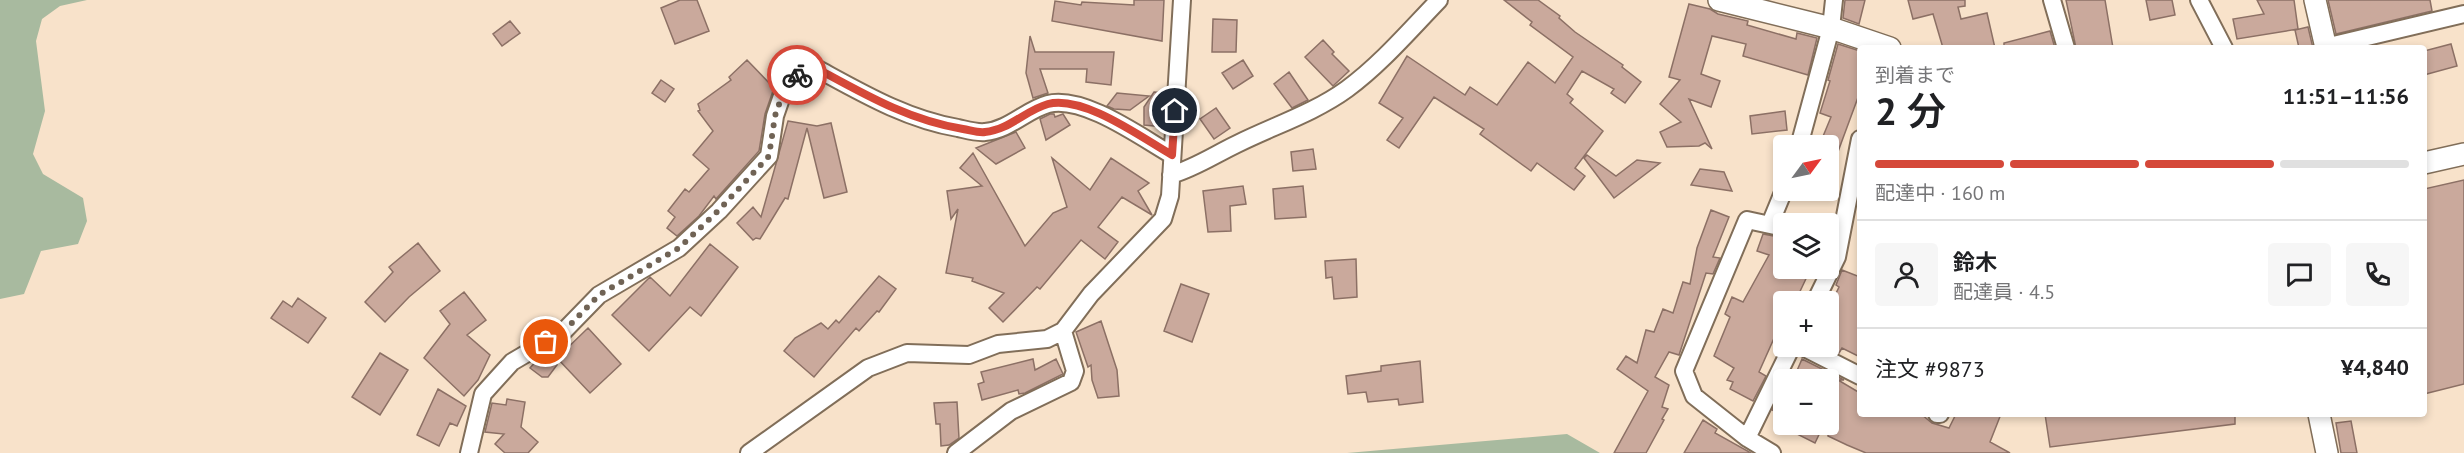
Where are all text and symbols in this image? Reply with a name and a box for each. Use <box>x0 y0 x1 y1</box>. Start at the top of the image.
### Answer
courier <box>767 45 827 105</box>
icon: bike <box>781 59 814 92</box>
text: 到着まで <box>1875 62 1955 88</box>
text: 11:51–11:56 <box>2283 82 2409 110</box>
pin <box>1149 85 1200 136</box>
text: 2 分 <box>1875 85 1946 136</box>
icon: home <box>1158 94 1191 127</box>
north arrow <box>1773 135 1839 201</box>
map controls <box>1773 135 1839 435</box>
text: 配達中 · 160 m <box>1875 180 2005 206</box>
button: layers <box>1773 213 1839 279</box>
button: person <box>1875 243 1938 306</box>
button: chat <box>2268 243 2331 306</box>
button: phone <box>2346 243 2409 306</box>
text: 鈴木 <box>1953 248 1997 276</box>
text: 配達員 · 4.5 <box>1953 279 2055 305</box>
button: + <box>1773 291 1839 357</box>
pin <box>520 316 571 367</box>
icon: bag <box>529 325 562 358</box>
text: ¥4,840 <box>2341 353 2409 381</box>
text: 注文 #9873 <box>1875 355 1985 383</box>
button: − <box>1773 369 1839 435</box>

